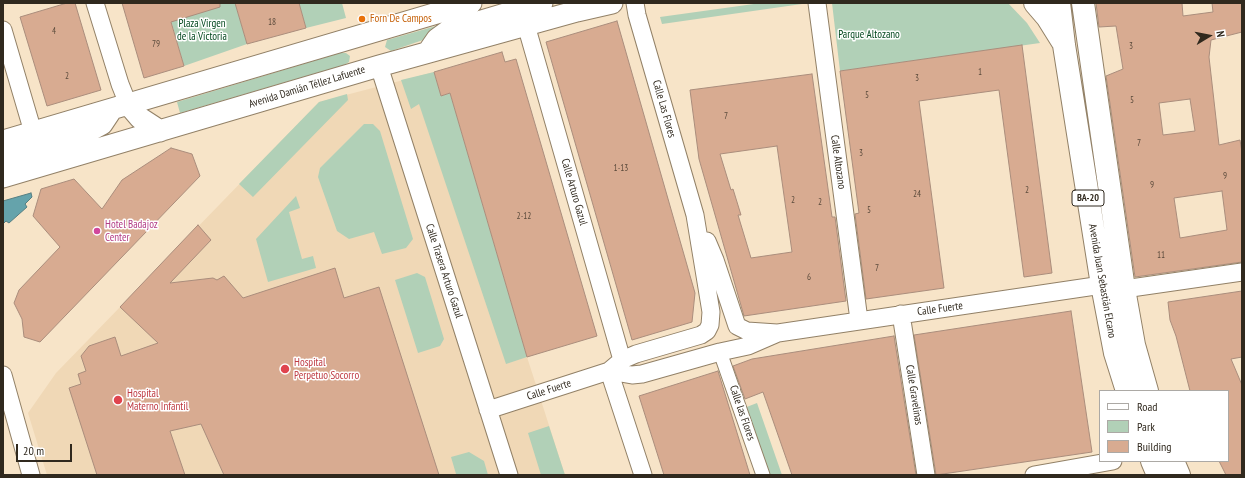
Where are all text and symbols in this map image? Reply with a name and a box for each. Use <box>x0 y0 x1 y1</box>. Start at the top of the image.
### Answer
place label: Forn De Campos <box>370 12 432 26</box>
marker: Forn De Campos <box>357 14 367 24</box>
north arrow <box>1189 16 1229 56</box>
park label: Plaza Virgen de la Victoria <box>177 17 227 43</box>
house number: 18 <box>268 17 276 27</box>
house number: 4 <box>52 26 56 36</box>
park label: Parque Altozano <box>838 28 900 42</box>
text: N <box>1213 30 1228 38</box>
house number: 79 <box>152 39 160 49</box>
house number: 3 <box>1129 41 1133 51</box>
street label: Avenida Damián Téllez Lafuente <box>247 63 367 111</box>
house number: 1 <box>978 67 982 77</box>
house number: 2 <box>65 71 69 81</box>
house number: 3 <box>915 73 919 83</box>
street label: Calle Las Flores <box>649 79 679 139</box>
house number: 5 <box>865 90 869 100</box>
house number: 5 <box>1130 95 1134 105</box>
house number: 7 <box>724 111 728 121</box>
street label: Calle Altozano <box>828 134 848 190</box>
house number: 7 <box>1137 138 1141 148</box>
house number: 3 <box>859 148 863 158</box>
street label: Calle Arturo Gazul <box>558 157 590 227</box>
house number: 1-13 <box>614 163 628 173</box>
house number: 9 <box>1223 171 1227 181</box>
house number: 9 <box>1150 180 1154 190</box>
house number: 2 <box>1025 185 1029 195</box>
house number: 24 <box>913 189 921 199</box>
road number: BA-20 <box>1072 190 1104 206</box>
house number: 2 <box>791 195 795 205</box>
house number: 2 <box>818 197 822 207</box>
house number: 5 <box>867 205 871 215</box>
house number: 2-12 <box>517 211 531 221</box>
place label: Hotel Badajoz Center <box>105 218 158 244</box>
street label: Calle Trasera Arturo Gazul <box>423 222 465 320</box>
street label: Avenida Juan Sebastián Elcano <box>1085 223 1119 339</box>
marker: Hotel Badajoz Center <box>92 226 102 236</box>
house number: 11 <box>1157 250 1165 260</box>
house number: 7 <box>875 263 879 273</box>
house number: 6 <box>807 272 811 282</box>
street label: Calle Fuerte <box>916 299 964 319</box>
place label: Hospital Perpetuo Socorro <box>294 356 359 382</box>
marker: Hospital Perpetuo Socorro <box>279 363 291 375</box>
street label: Calle Gravelinas <box>903 364 925 426</box>
street label: Calle Fuerte <box>525 377 573 403</box>
street label: Calle las Flores <box>726 384 758 442</box>
place label: Hospital Materno Infantil <box>127 387 188 413</box>
legend <box>1099 390 1229 462</box>
marker: Hospital Materno Infantil <box>112 394 124 406</box>
text: Road <box>1137 399 1157 414</box>
text: Park <box>1137 419 1155 434</box>
scale bar <box>18 436 74 462</box>
text: Building <box>1137 439 1172 454</box>
text: 20 m <box>23 443 44 458</box>

